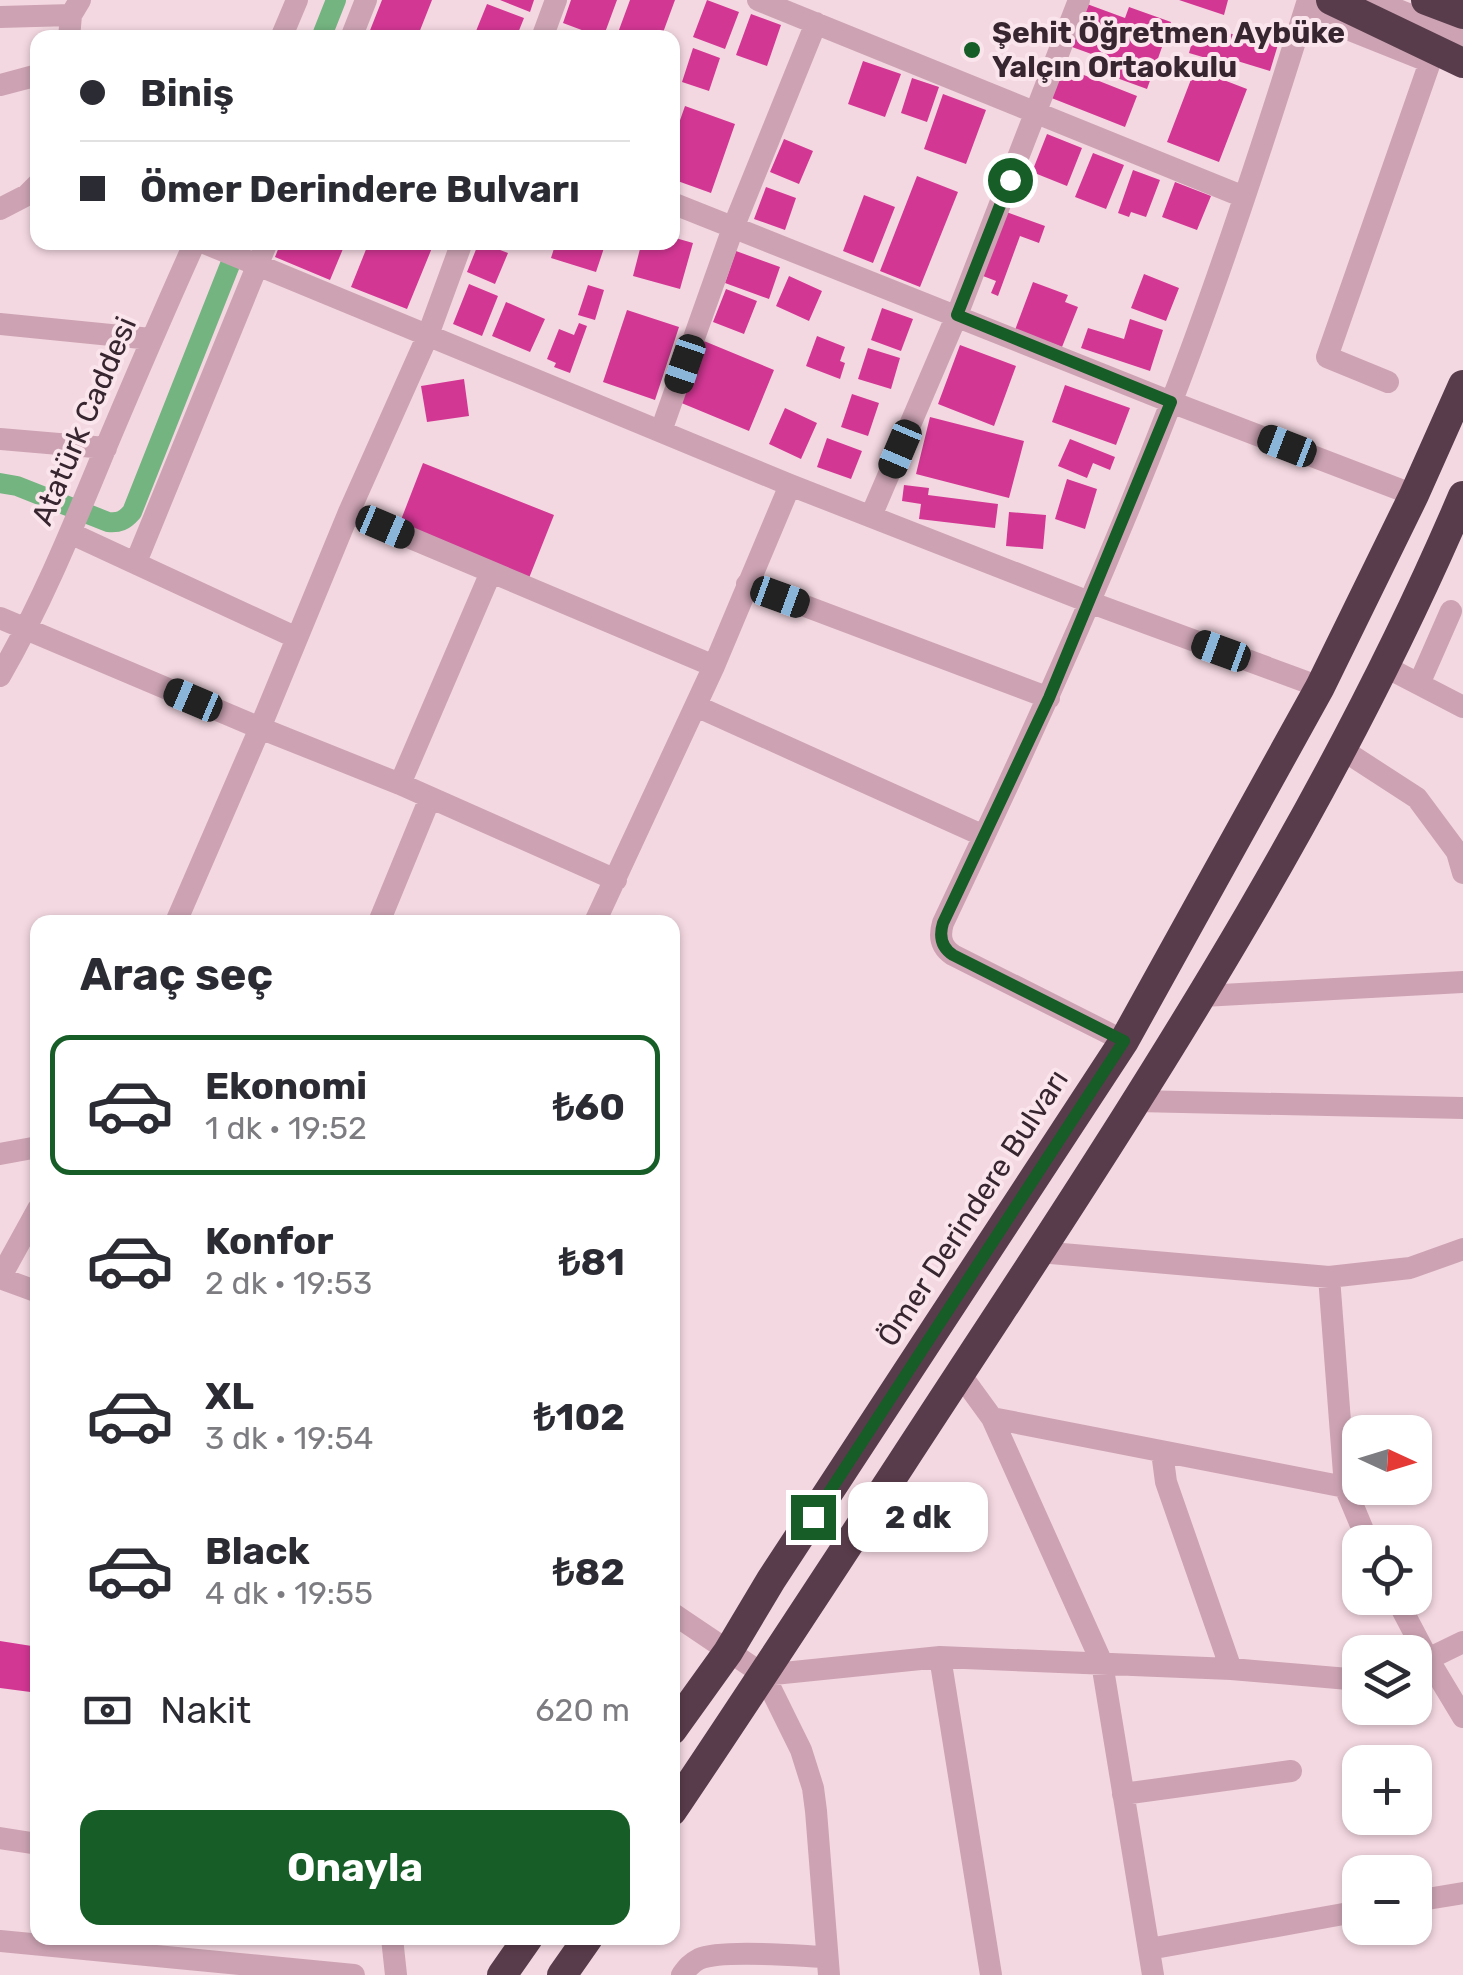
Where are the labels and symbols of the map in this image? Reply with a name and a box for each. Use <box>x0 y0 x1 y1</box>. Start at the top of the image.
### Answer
place label: Şehit Öğretmen Aybüke Yalçın Ortaokulu <box>992 15 1345 85</box>
marker: Şehit Öğretmen Aybüke Yalçın Ortaokulu <box>961 39 983 61</box>
route start <box>988 158 1033 203</box>
street label: Atatürk Caddesi <box>24 311 144 531</box>
car <box>661 331 709 397</box>
car <box>874 416 926 482</box>
car <box>1254 421 1320 471</box>
car <box>352 501 418 553</box>
car <box>747 573 813 621</box>
car <box>1188 627 1254 675</box>
car <box>160 674 226 726</box>
street label: Ömer Derindere Bulvarı <box>870 1063 1076 1353</box>
north arrow <box>1342 1415 1432 1505</box>
callout: 2 dk <box>848 1482 988 1552</box>
route end <box>791 1495 836 1540</box>

